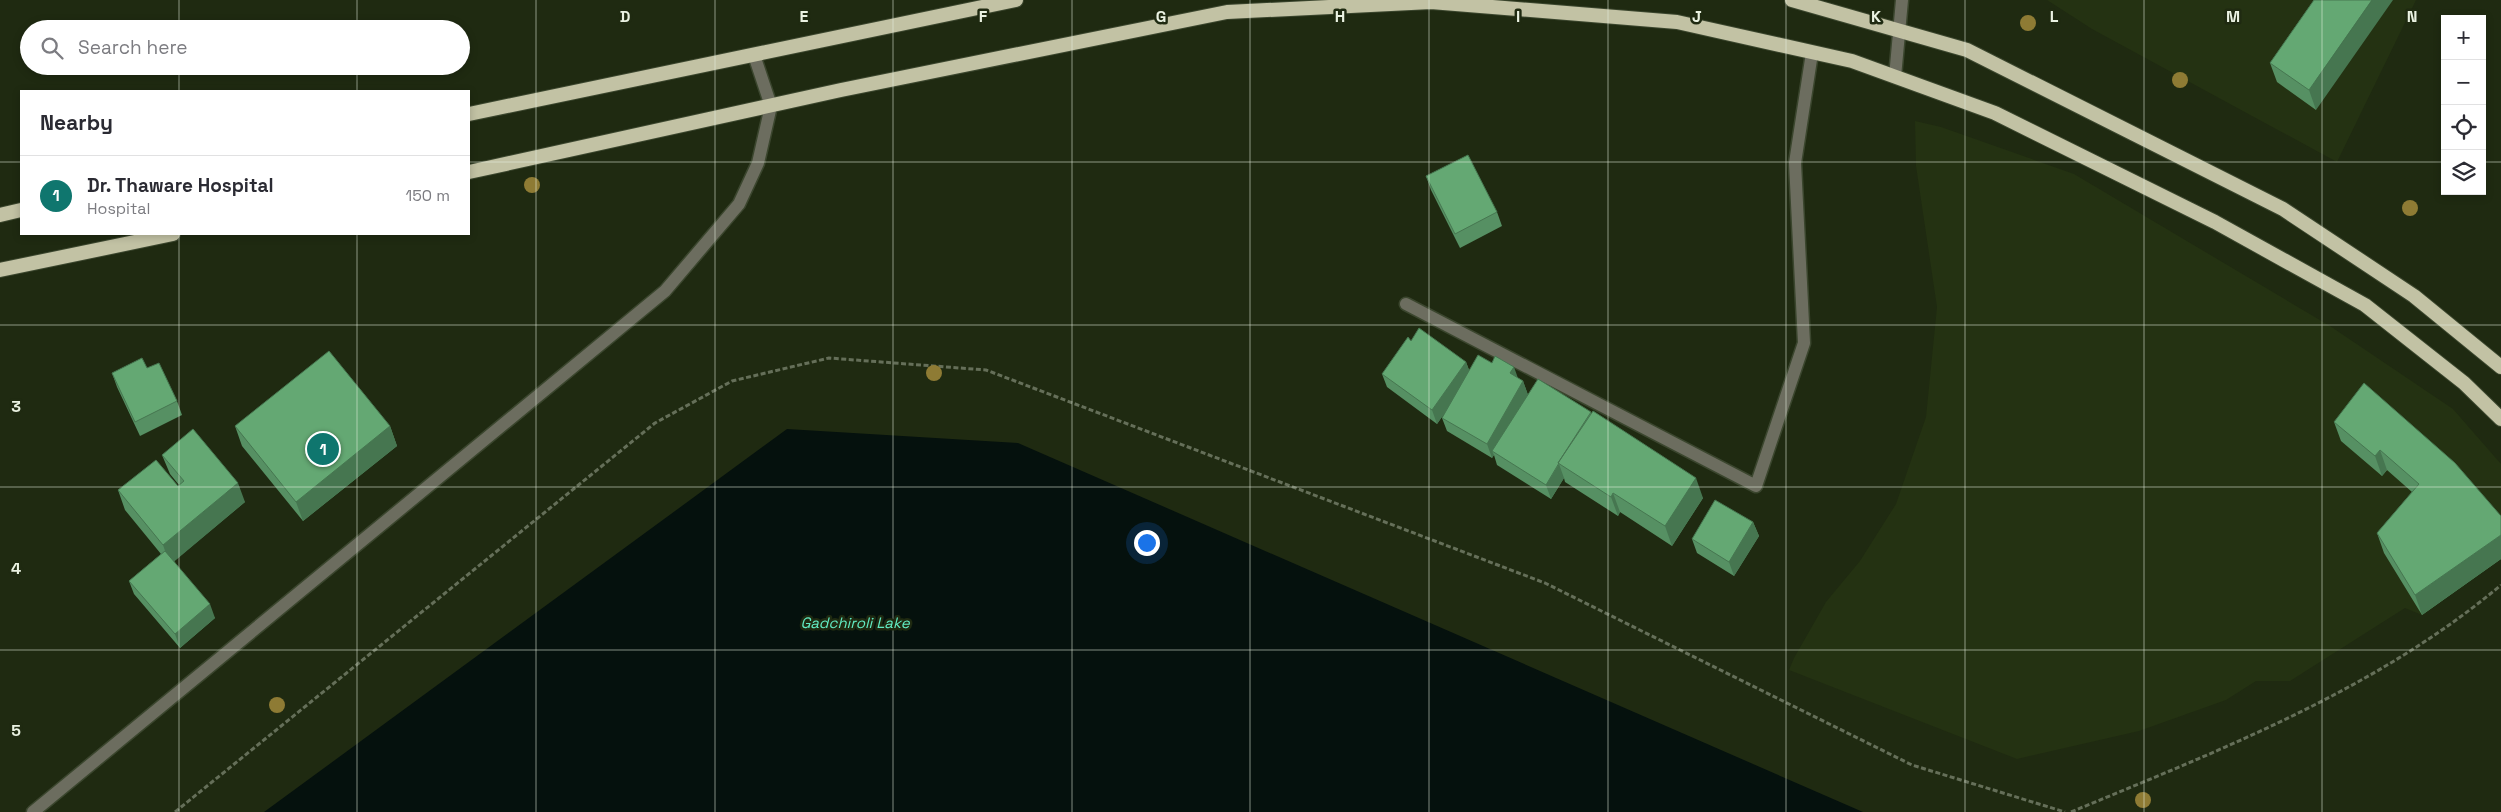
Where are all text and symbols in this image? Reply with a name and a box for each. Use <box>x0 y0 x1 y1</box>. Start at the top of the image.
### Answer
text: D <box>620 6 630 27</box>
text: E <box>800 6 809 27</box>
text: F <box>979 6 988 27</box>
text: G <box>1156 6 1166 27</box>
text: H <box>1335 6 1345 27</box>
text: I <box>1516 6 1520 27</box>
text: J <box>1692 6 1702 27</box>
text: K <box>1871 6 1881 27</box>
text: L <box>2050 6 2059 27</box>
text: M <box>2226 6 2240 27</box>
text: N <box>2407 6 2417 27</box>
map controls <box>2441 15 2486 195</box>
button: + <box>2441 15 2486 60</box>
search box <box>20 20 470 75</box>
icon: search <box>38 34 66 62</box>
text: Search here <box>78 35 188 60</box>
button: − <box>2441 60 2486 105</box>
button: locate <box>2441 105 2486 150</box>
text: Nearby <box>40 109 113 136</box>
button: layers <box>2441 150 2486 195</box>
text: Dr. Thaware Hospital <box>87 173 274 198</box>
text: 1 <box>52 185 60 206</box>
text: 150 m <box>406 185 450 206</box>
text: Hospital <box>87 198 150 219</box>
text: 3 <box>11 396 21 417</box>
pin: 1 <box>307 430 339 468</box>
your location <box>1134 530 1160 556</box>
text: 4 <box>11 558 21 579</box>
water label: Gadchiroli Lake <box>800 613 911 632</box>
text: 5 <box>11 720 21 741</box>

